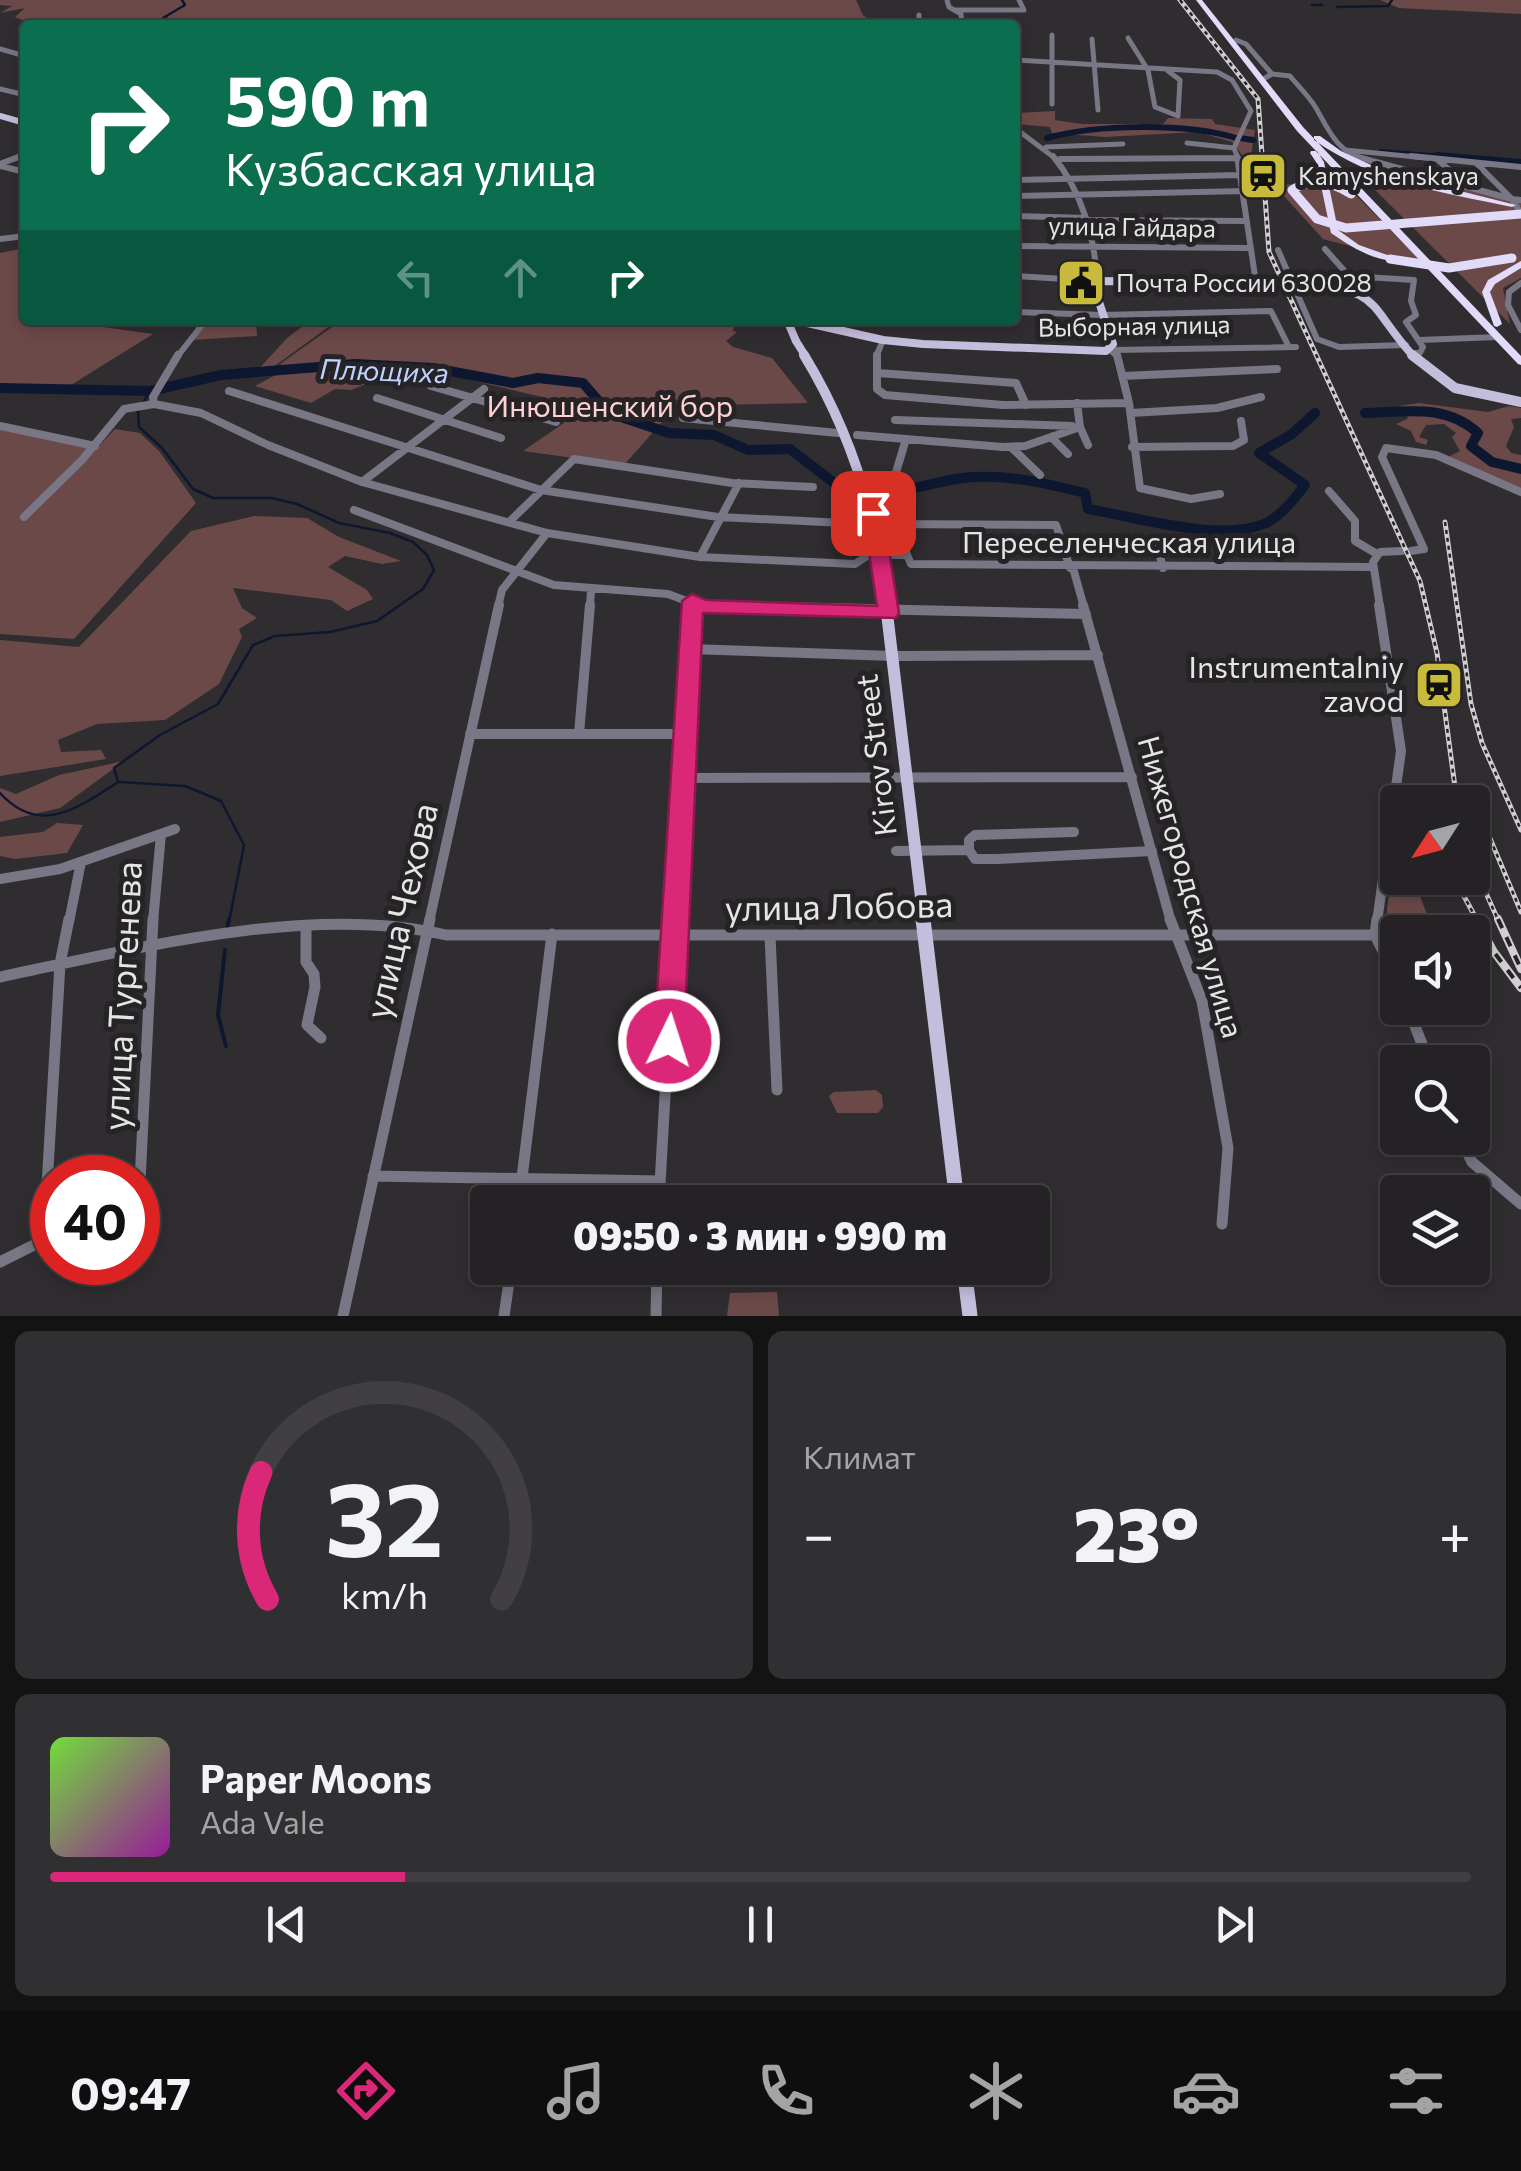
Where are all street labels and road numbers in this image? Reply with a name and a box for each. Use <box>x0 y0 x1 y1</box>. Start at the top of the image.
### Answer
street label: улица Гайдара <box>1048 210 1216 242</box>
street label: Выборная улица <box>1037 308 1230 342</box>
street label: Переселенческая улица <box>962 522 1296 559</box>
street label: Kirov Street <box>846 672 903 838</box>
street label: Нижегородская улица <box>1132 731 1253 1042</box>
street label: улица Чехова <box>354 798 445 1022</box>
street label: улица Тургенева <box>92 860 149 1132</box>
street label: улица Лобова <box>724 881 954 928</box>

